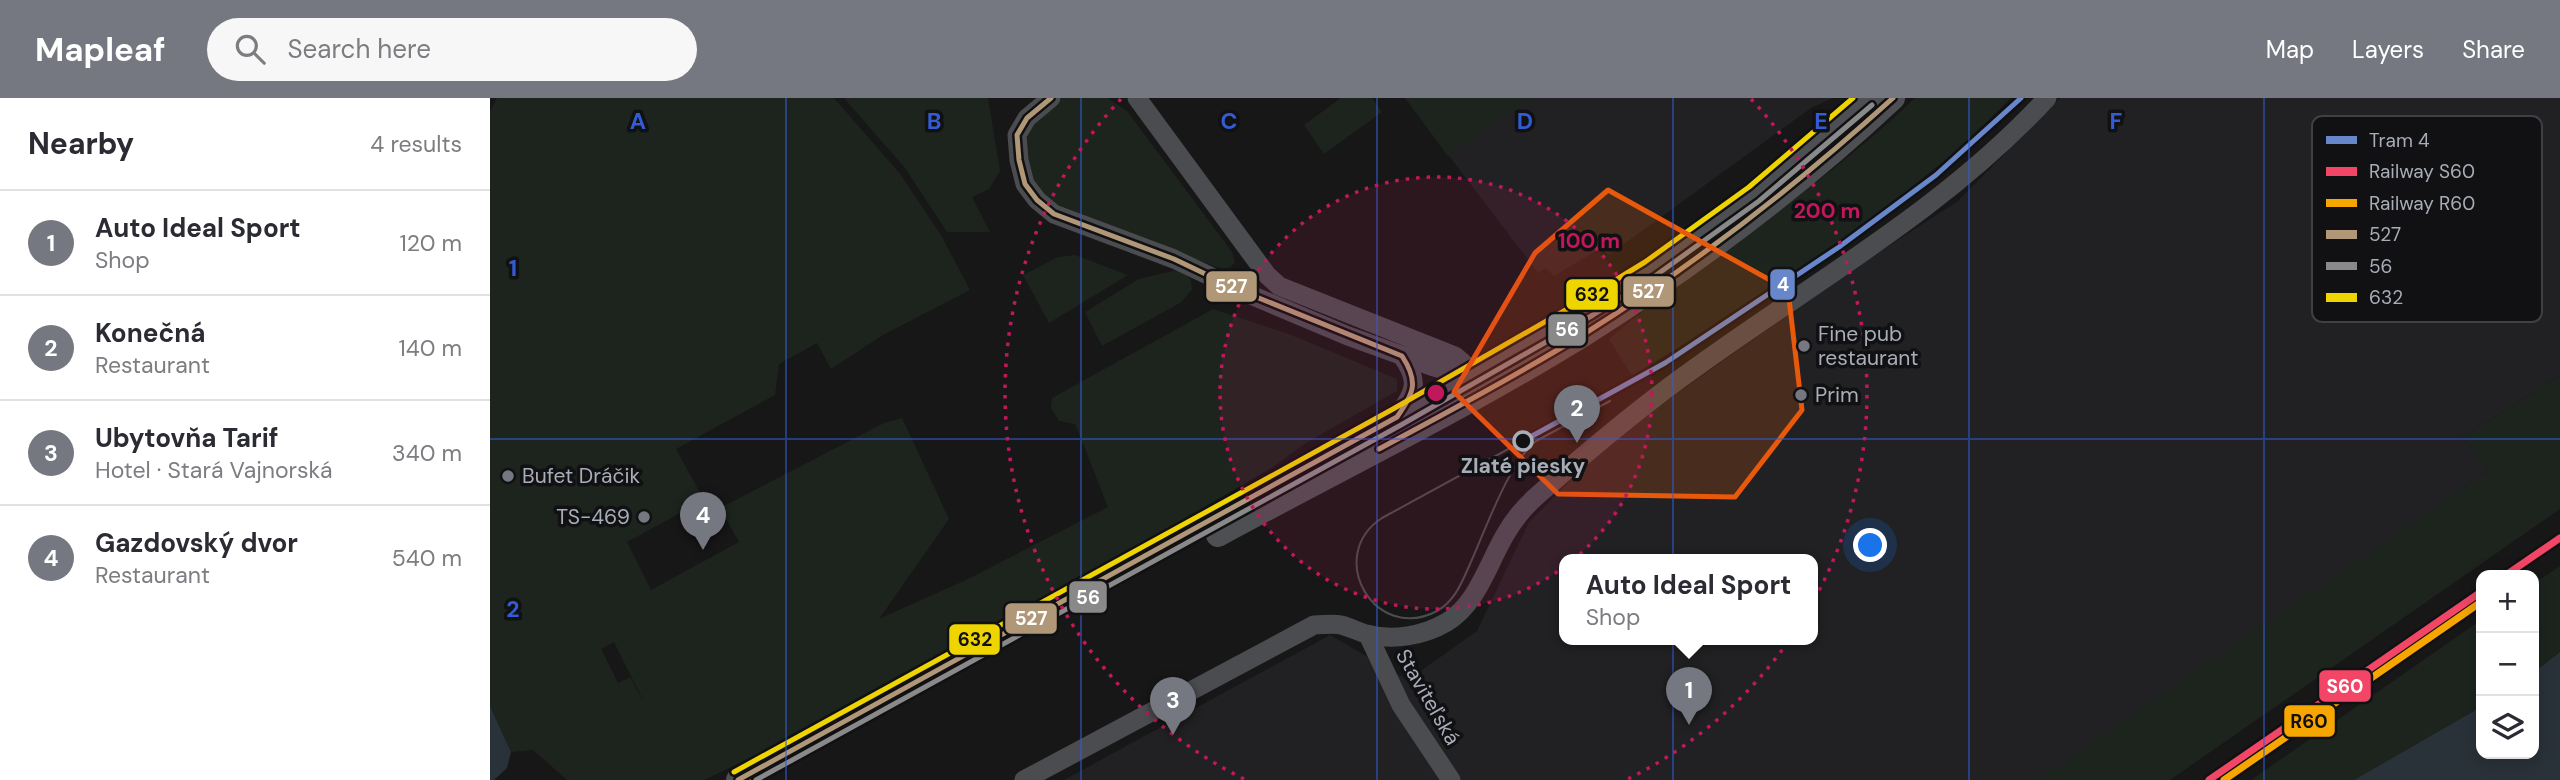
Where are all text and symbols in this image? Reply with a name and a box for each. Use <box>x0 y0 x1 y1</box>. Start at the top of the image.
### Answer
search box <box>207 18 697 81</box>
text: Mapleaf <box>35 28 165 71</box>
icon: search <box>231 30 269 68</box>
text: Search here <box>287 32 431 66</box>
text: Map <box>2266 34 2314 65</box>
text: Layers <box>2352 34 2424 65</box>
text: Share <box>2462 34 2525 65</box>
text: A <box>630 106 646 136</box>
text: B <box>927 106 941 136</box>
text: C <box>1221 106 1237 136</box>
text: D <box>1517 106 1533 136</box>
text: E <box>1814 106 1828 136</box>
text: F <box>2110 106 2123 136</box>
legend <box>2312 116 2542 322</box>
text: Nearby <box>28 124 134 163</box>
text: Tram 4 <box>2369 128 2429 153</box>
text: 4 results <box>370 129 462 159</box>
text: Railway S60 <box>2369 159 2475 184</box>
text: Railway R60 <box>2369 191 2475 216</box>
text: 200 m <box>1794 197 1860 225</box>
text: Auto Ideal Sport <box>95 211 301 245</box>
text: 527 <box>2369 222 2401 247</box>
text: 100 m <box>1558 227 1620 255</box>
text: 1 <box>47 228 55 258</box>
text: 120 m <box>399 228 462 258</box>
text: Shop <box>95 245 150 275</box>
text: 1 <box>509 253 517 283</box>
text: 56 <box>2369 254 2393 279</box>
line badge: 4 <box>1769 268 1796 301</box>
line badge: 527 <box>1205 270 1258 303</box>
text: 4 <box>1777 272 1789 297</box>
text: 527 <box>1215 274 1247 299</box>
line badge: 527 <box>1622 275 1675 308</box>
line badge: 632 <box>1565 278 1619 311</box>
text: 527 <box>1632 279 1664 304</box>
text: 632 <box>1575 282 1609 307</box>
text: 632 <box>2369 285 2403 310</box>
line badge: 56 <box>1547 313 1587 347</box>
text: Konečná <box>95 316 205 350</box>
text: 56 <box>1555 317 1579 342</box>
place label: Fine pub restaurant <box>1818 320 1919 372</box>
text: 2 <box>44 333 58 363</box>
text: 140 m <box>399 333 462 363</box>
marker: Fine pub restaurant <box>1796 338 1812 354</box>
text: Restaurant <box>95 350 210 380</box>
centre of rings <box>1424 381 1448 405</box>
place label: Prim <box>1815 381 1859 409</box>
pin: 2 <box>1554 385 1600 443</box>
marker: Prim <box>1793 387 1809 403</box>
text: Ubytovňa Tarif <box>95 421 279 455</box>
marker: Zlaté piesky <box>1513 431 1533 451</box>
text: 3 <box>44 438 58 468</box>
text: 340 m <box>392 438 462 468</box>
place label: Zlaté piesky <box>1461 452 1586 480</box>
text: Hotel · Stará Vajnorská <box>95 455 333 485</box>
place label: Bufet Dráčik <box>522 462 640 490</box>
marker: Bufet Dráčik <box>500 468 516 484</box>
pin: 4 <box>680 492 726 550</box>
place label: TS-469 <box>556 503 630 531</box>
marker: TS-469 <box>636 509 652 525</box>
text: Gazdovský dvor <box>95 526 298 560</box>
your location <box>1853 528 1887 562</box>
text: 4 <box>44 543 58 573</box>
text: 540 m <box>392 543 462 573</box>
popup <box>1559 554 1818 645</box>
text: Restaurant <box>95 560 210 590</box>
text: Auto Ideal Sport <box>1586 568 1791 602</box>
map controls <box>2476 570 2539 759</box>
button: + <box>2476 570 2539 633</box>
line badge: 56 <box>1068 580 1108 614</box>
text: 56 <box>1076 585 1100 610</box>
text: 2 <box>506 594 520 624</box>
line badge: 527 <box>1004 602 1058 635</box>
text: Shop <box>1586 602 1640 632</box>
text: 527 <box>1015 606 1047 631</box>
line badge: 632 <box>948 623 1001 656</box>
text: 632 <box>958 627 992 652</box>
button: − <box>2476 633 2539 696</box>
street label: Staviteľská <box>1389 644 1467 750</box>
pin: 1 <box>1666 667 1712 725</box>
line badge: S60 <box>2318 669 2372 703</box>
text: S60 <box>2327 674 2363 699</box>
pin: 3 <box>1150 677 1196 735</box>
button: layers <box>2476 696 2539 759</box>
line badge: R60 <box>2283 704 2336 738</box>
text: R60 <box>2290 709 2328 734</box>

